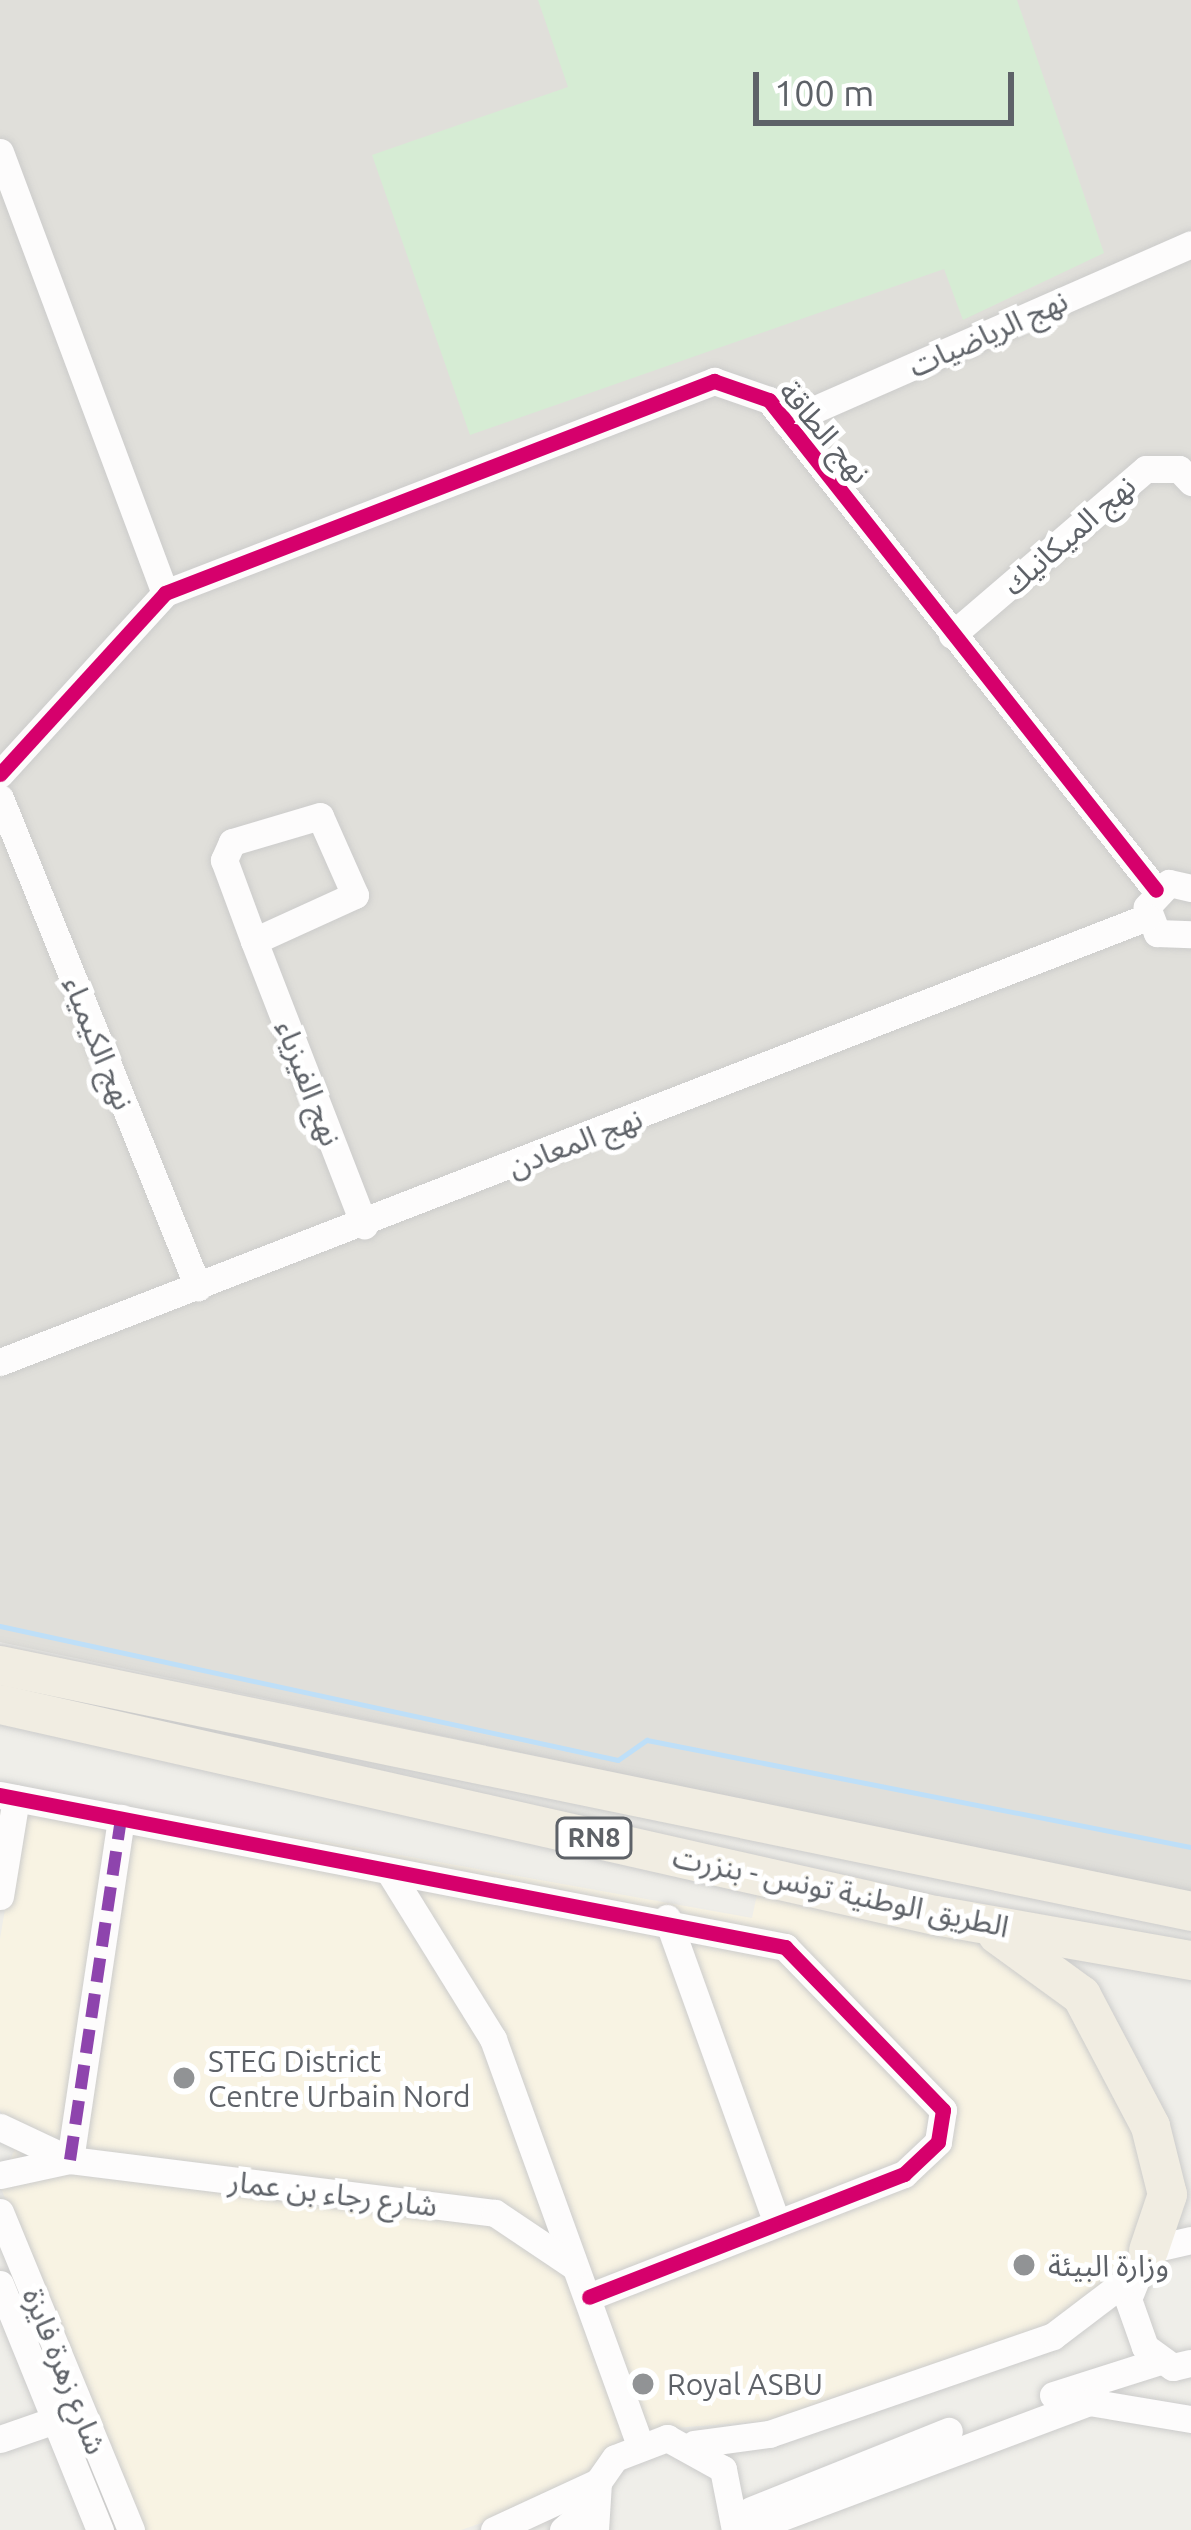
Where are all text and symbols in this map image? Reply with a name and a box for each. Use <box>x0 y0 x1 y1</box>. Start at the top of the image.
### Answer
scale bar <box>759 48 1020 122</box>
text: 100 m <box>774 72 874 113</box>
street label: نهج الرياضيات <box>903 282 1073 384</box>
street label: نهج الطاقة <box>772 373 878 491</box>
street label: نهج الميكانيك <box>995 468 1143 602</box>
street label: نهج الكيمياء <box>56 971 142 1115</box>
street label: نهج الفيزياء <box>269 1015 349 1151</box>
street label: نهج المعادن <box>503 1100 647 1184</box>
road number: RN8 <box>555 1817 633 1859</box>
street label: الطريق الوطنية تونس - بنزرت <box>670 1838 1012 1944</box>
place label: STEG District Centre Urbain Nord <box>208 2043 471 2114</box>
marker: STEG District Centre Urbain Nord <box>171 2065 197 2091</box>
street label: شارع رجاء بن عمار <box>227 2162 439 2224</box>
place label: وزارة البيئة <box>1048 2247 1169 2283</box>
marker: وزارة البيئة <box>1011 2252 1037 2278</box>
street label: شارع زهرة فايزة <box>15 2283 115 2459</box>
place label: Royal ASBU <box>667 2366 823 2402</box>
marker: Royal ASBU <box>630 2371 656 2397</box>

